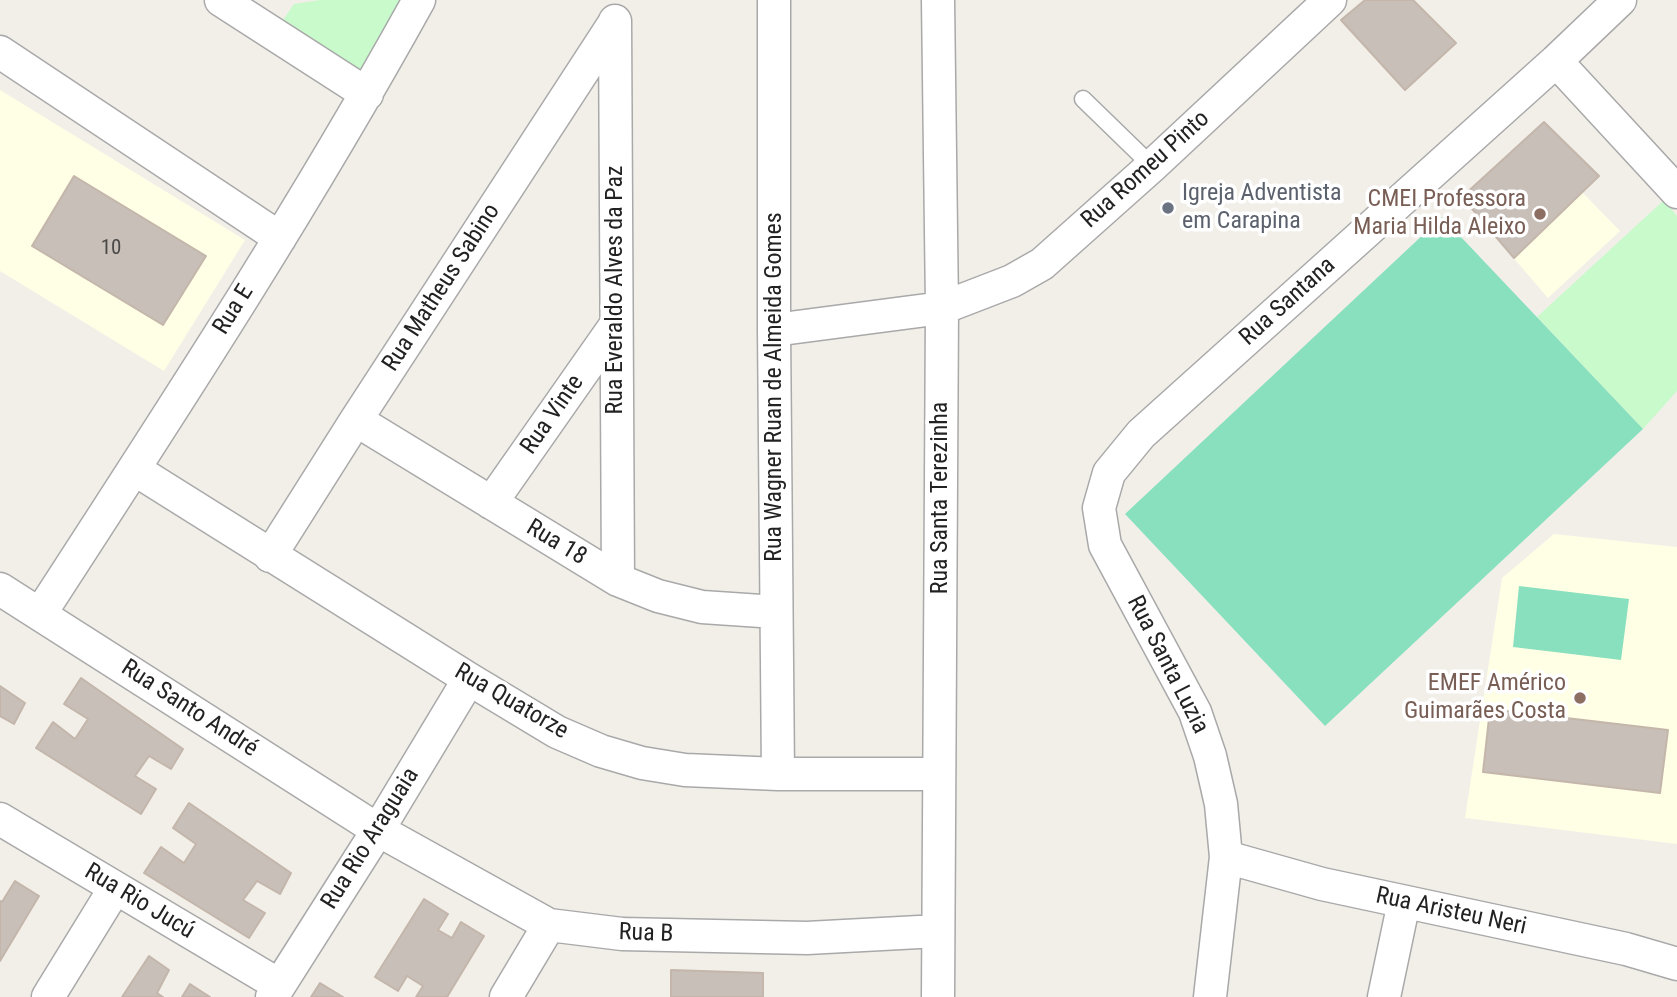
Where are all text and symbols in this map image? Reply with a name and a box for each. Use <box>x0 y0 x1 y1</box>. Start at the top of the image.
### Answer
street label: Rua Romeu Pinto <box>1076 105 1216 235</box>
street label: Rua Everaldo Alves da Paz <box>602 166 630 414</box>
place label: Igreja Adventista em Carapina <box>1182 180 1341 236</box>
place label: CMEI Professora Maria Hilda Aleixo <box>1353 186 1526 242</box>
street label: Rua Matheus Sabino <box>377 199 507 377</box>
marker: Igreja Adventista em Carapina <box>1160 200 1176 216</box>
marker: CMEI Professora Maria Hilda Aleixo <box>1532 206 1548 222</box>
street label: Rua Wagner Ruan de Almeida Gomes <box>761 212 789 562</box>
house number: 10 <box>101 236 121 262</box>
street label: Rua Santana <box>1234 252 1342 352</box>
street label: Rua E <box>208 280 260 340</box>
street label: Rua Vinte <box>515 370 591 460</box>
street label: Rua Santa Terezinha <box>927 402 955 594</box>
street label: Rua 18 <box>521 514 591 572</box>
street label: Rua Santa Luzia <box>1120 591 1214 739</box>
street label: Rua Santo André <box>115 654 263 764</box>
street label: Rua Quatorze <box>449 658 573 746</box>
place label: EMEF Américo Guimarães Costa <box>1404 670 1566 726</box>
marker: EMEF Américo Guimarães Costa <box>1572 690 1588 706</box>
street label: Rua Rio Araguaia <box>316 763 426 915</box>
street label: Rua Rio Jucú <box>79 858 199 946</box>
street label: Rua Aristeu Neri <box>1373 882 1529 942</box>
street label: Rua B <box>618 919 674 949</box>

